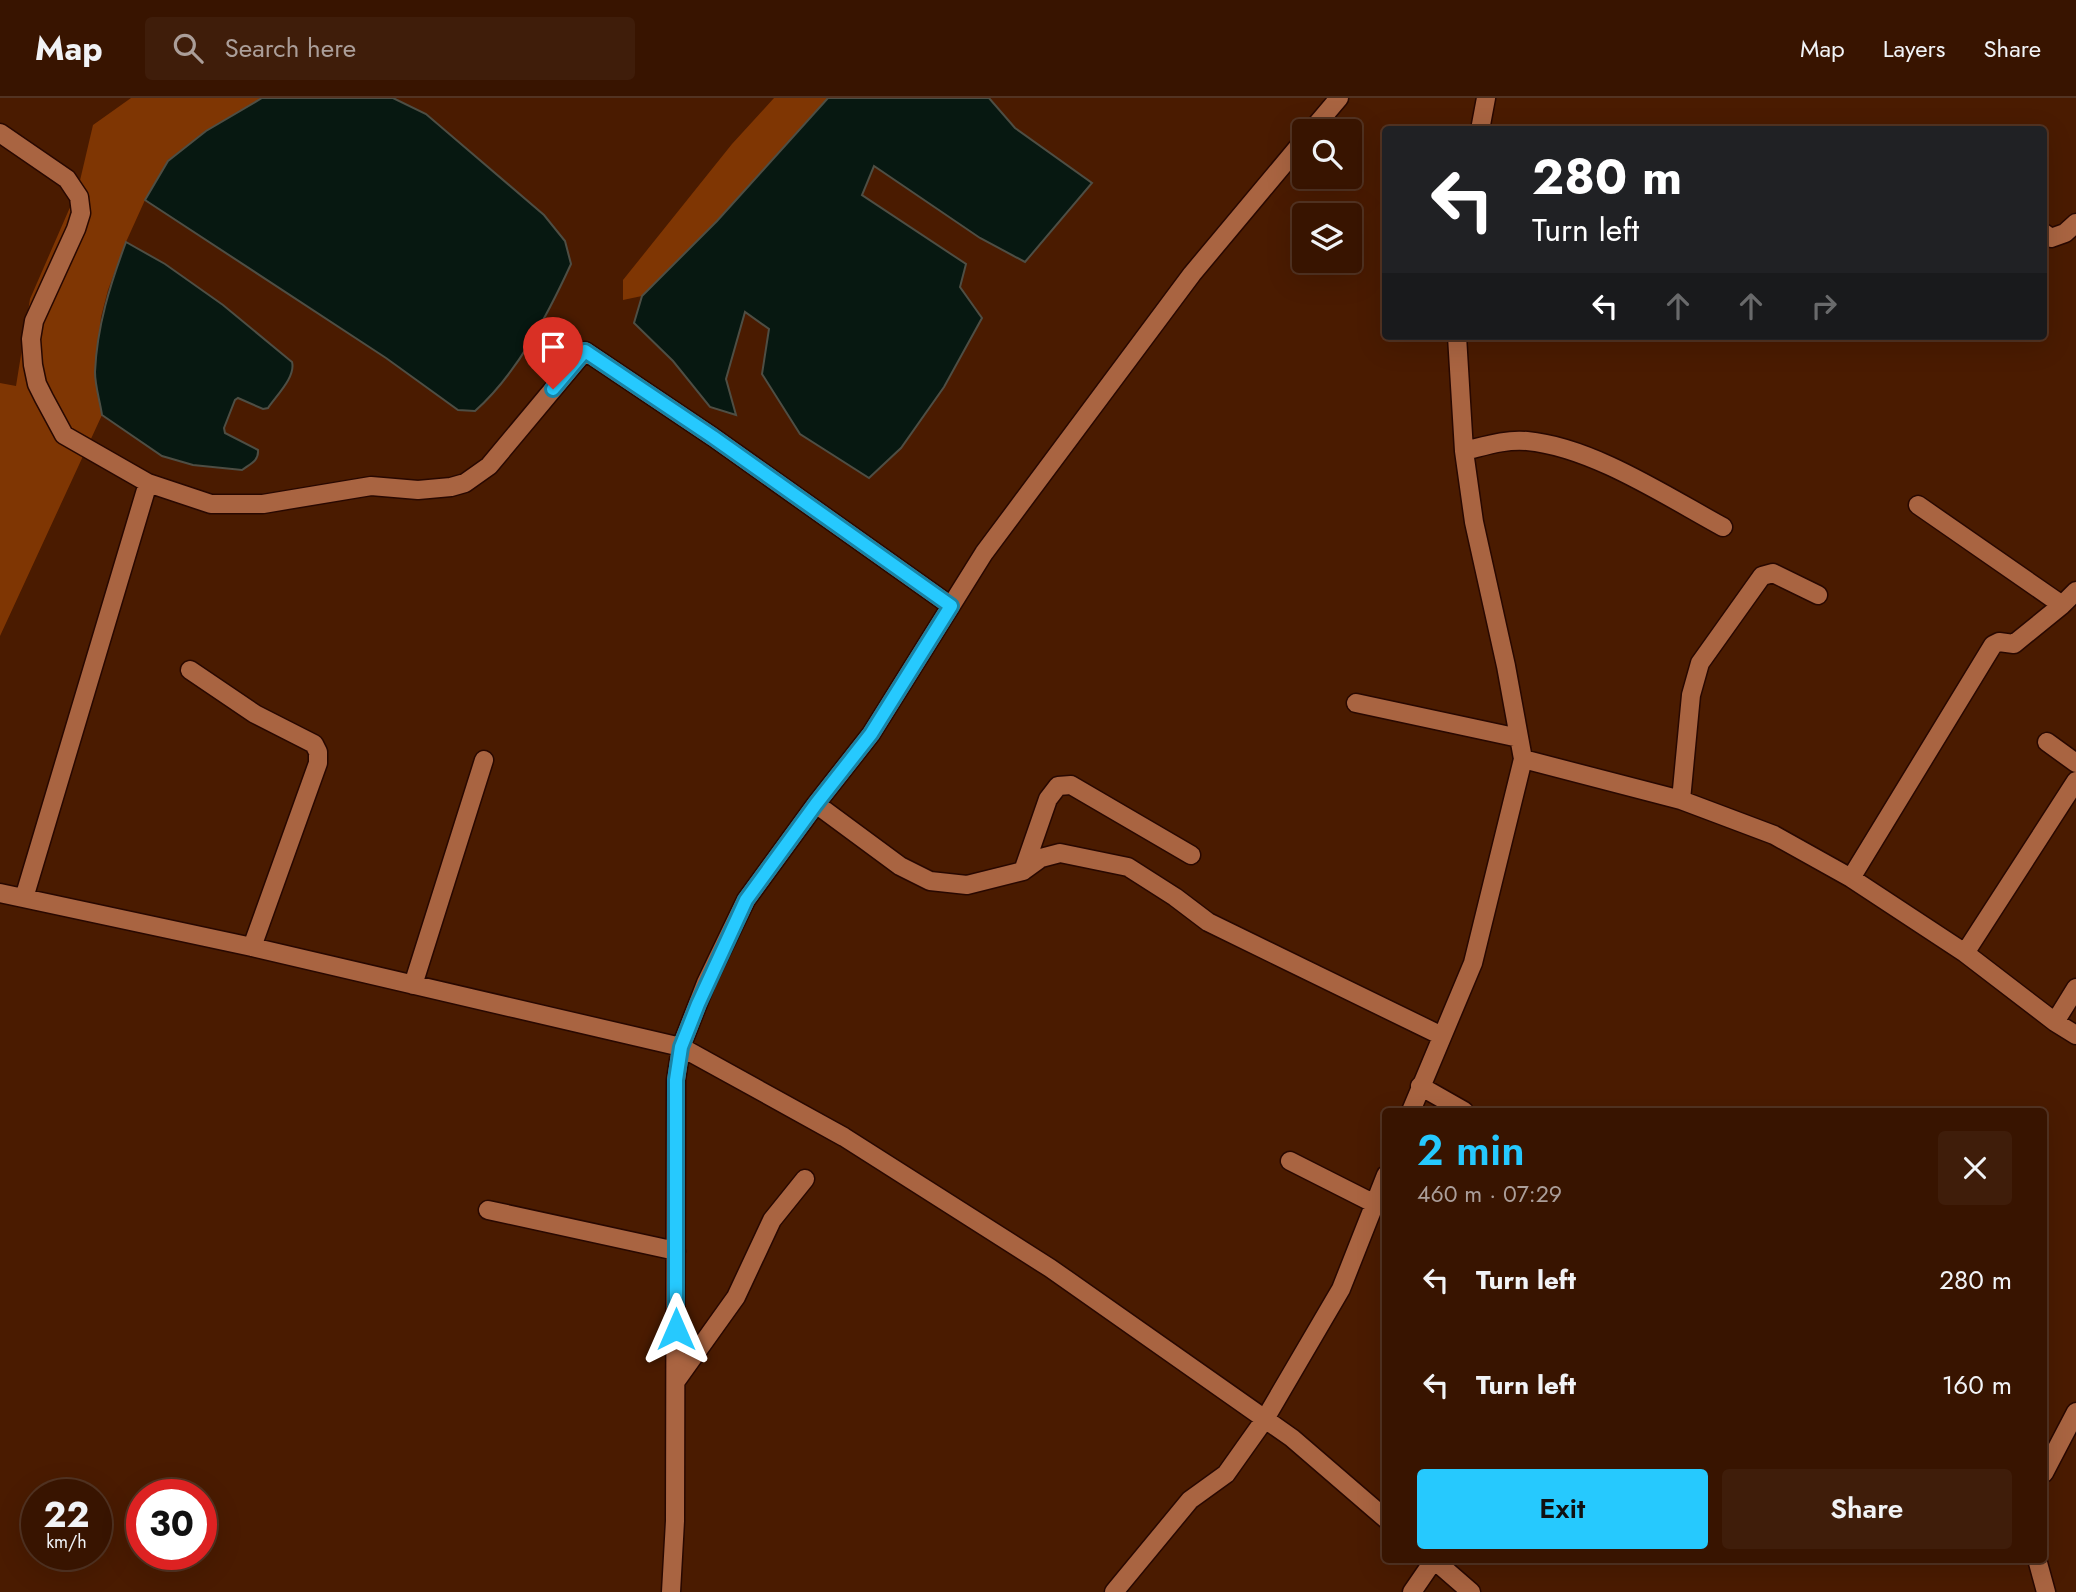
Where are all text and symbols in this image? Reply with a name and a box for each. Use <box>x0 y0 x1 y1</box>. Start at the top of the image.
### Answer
search box <box>145 17 635 80</box>
text: Map <box>35 25 103 72</box>
icon: search <box>169 29 207 67</box>
text: Search here <box>225 29 356 67</box>
text: Map <box>1800 31 1845 66</box>
text: Layers <box>1883 31 1945 66</box>
text: Share <box>1983 31 2041 66</box>
map controls <box>1292 119 1362 273</box>
button: search <box>1292 119 1362 189</box>
text: 280 m <box>1532 142 1682 212</box>
icon: left <box>1417 154 1508 245</box>
button: layers <box>1292 203 1362 273</box>
text: Turn left <box>1532 207 1639 253</box>
icon: left <box>1586 287 1624 325</box>
icon: ahead <box>1659 287 1697 325</box>
icon: ahead <box>1732 287 1770 325</box>
icon: right <box>1805 287 1843 325</box>
pin <box>523 317 583 389</box>
icon: arrive <box>534 328 572 366</box>
text: 2 min <box>1417 1120 1525 1181</box>
button: close <box>1938 1131 2012 1205</box>
text: 460 m · 07:29 <box>1417 1177 1562 1211</box>
icon: left <box>1417 1261 1455 1299</box>
text: Turn left <box>1476 1261 1576 1299</box>
text: 280 m <box>1939 1261 2012 1299</box>
position arrow <box>639 1292 713 1366</box>
icon: left <box>1417 1366 1455 1404</box>
text: Turn left <box>1476 1366 1576 1404</box>
text: 160 m <box>1942 1366 2012 1404</box>
button: Exit <box>1417 1469 1708 1549</box>
button: Share <box>1722 1469 2012 1549</box>
speed limit sign: 30 <box>126 1479 217 1570</box>
text: 22 <box>44 1490 89 1540</box>
text: km/h <box>46 1529 87 1555</box>

